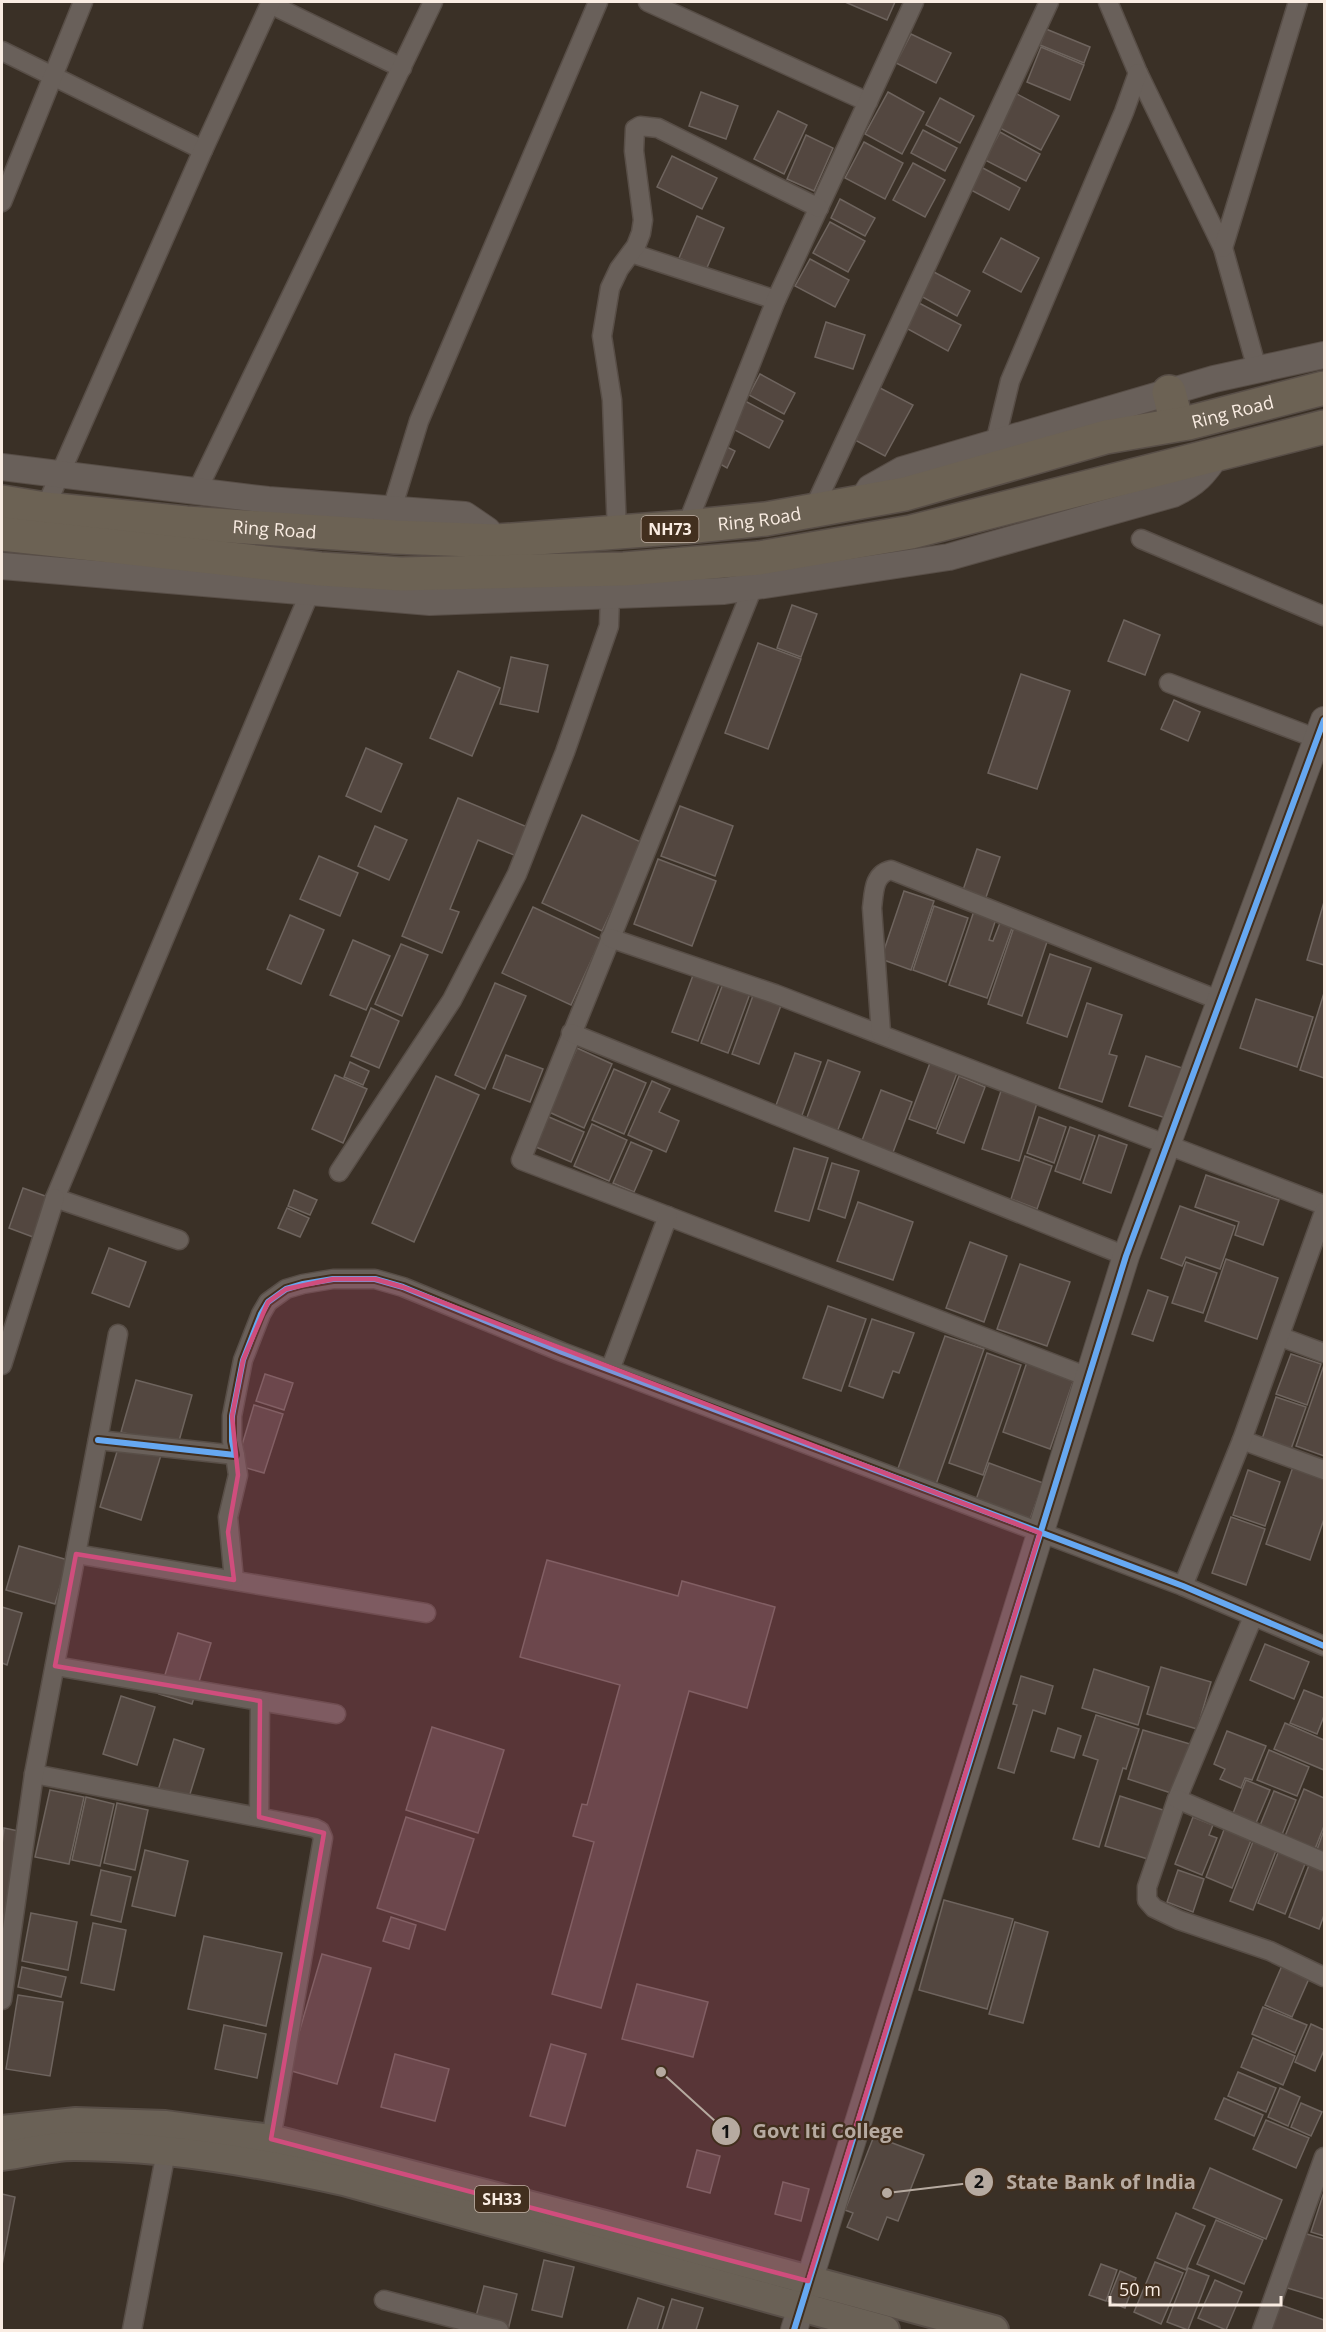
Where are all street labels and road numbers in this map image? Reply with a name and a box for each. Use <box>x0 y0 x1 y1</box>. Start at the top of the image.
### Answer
street label: Ring Road <box>1189 389 1276 434</box>
street label: Ring Road <box>716 501 803 536</box>
street label: Ring Road <box>232 514 317 544</box>
road number: NH73 <box>642 516 698 542</box>
road number: SH33 <box>475 2186 529 2212</box>

